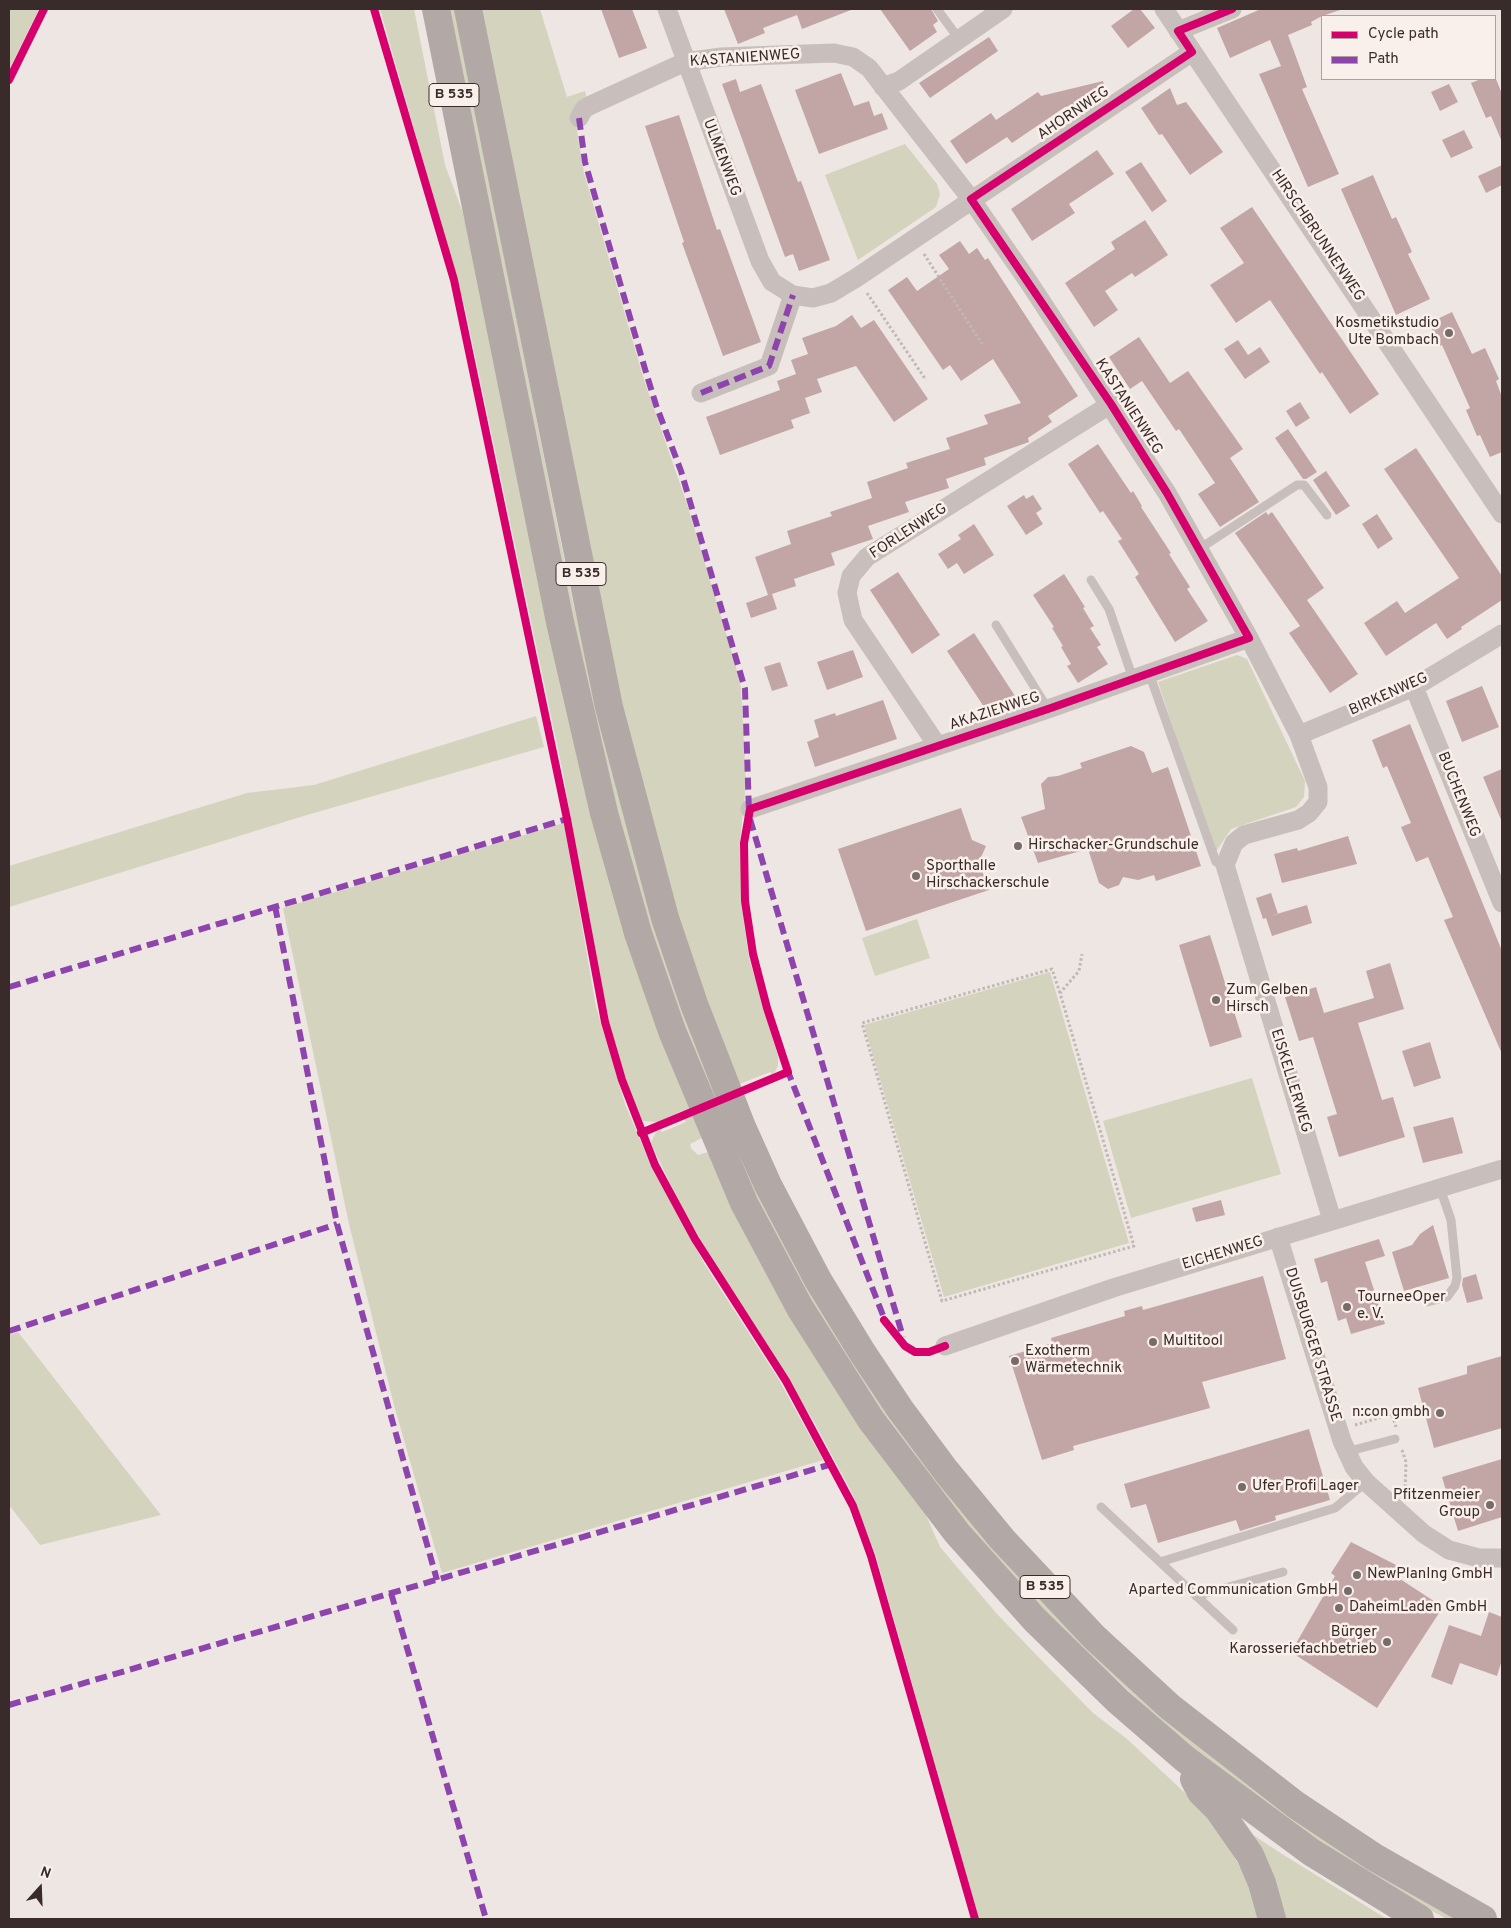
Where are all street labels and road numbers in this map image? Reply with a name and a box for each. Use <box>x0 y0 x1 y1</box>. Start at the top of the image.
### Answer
street label: KASTANIENWEG <box>689 46 801 72</box>
street label: AHORNWEG <box>1035 83 1113 145</box>
road number: B 535 <box>429 84 479 106</box>
street label: ULMENWEG <box>698 117 744 199</box>
street label: HIRSCHBRUNNENWEG <box>1266 167 1368 305</box>
street label: KASTANIENWEG <box>1090 356 1166 458</box>
street label: FORLENWEG <box>867 500 951 564</box>
road number: B 535 <box>556 562 606 586</box>
street label: BIRKENWEG <box>1347 670 1431 720</box>
street label: AKAZIENWEG <box>947 689 1043 735</box>
street label: BUCHENWEG <box>1433 750 1483 840</box>
street label: EISKELLERWEG <box>1266 1027 1314 1135</box>
street label: EICHENWEG <box>1180 1233 1266 1275</box>
street label: DUISBURGER STRASSE <box>1280 1266 1344 1424</box>
road number: B 535 <box>1020 1575 1070 1598</box>

